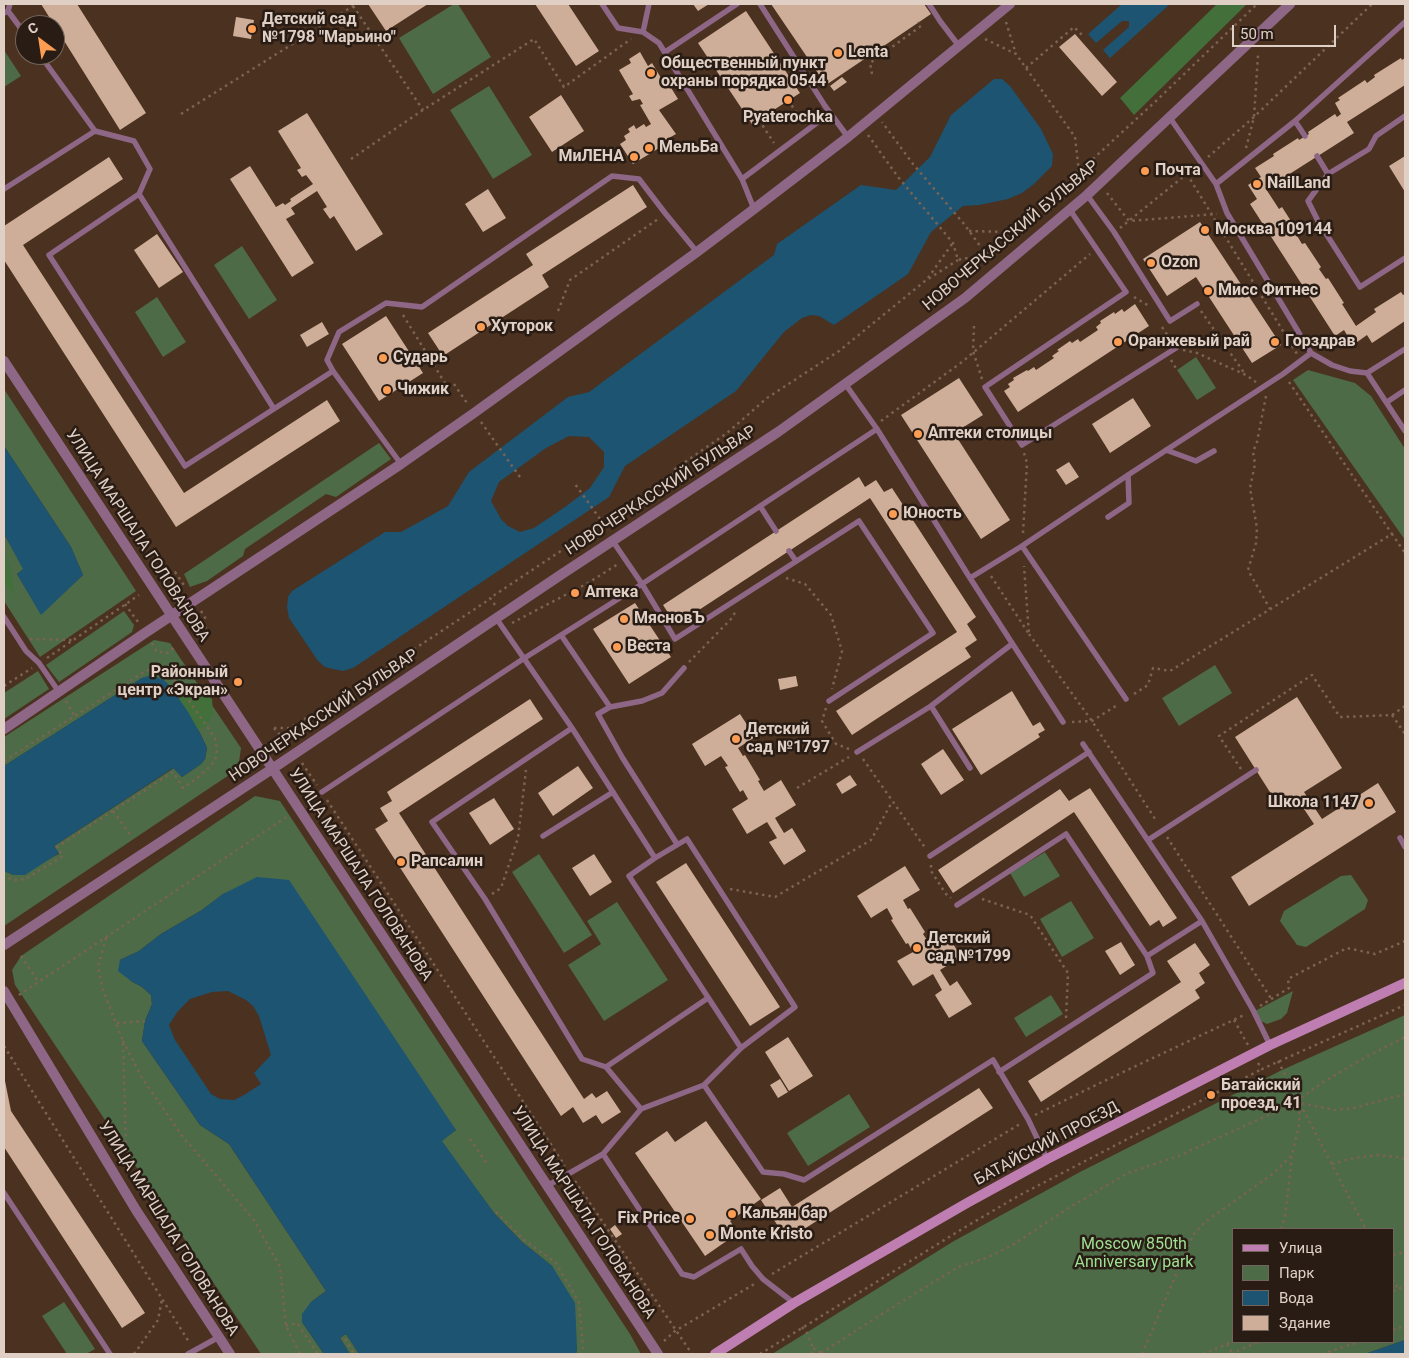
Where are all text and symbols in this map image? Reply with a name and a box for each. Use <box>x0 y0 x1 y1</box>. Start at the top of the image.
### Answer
place label: Детский сад №1798 "Марьино" <box>262 10 396 48</box>
north arrow <box>15 15 65 65</box>
scale bar <box>1234 15 1338 47</box>
text: С <box>25 19 41 37</box>
marker: Детский сад №1798 "Марьино" <box>246 23 258 35</box>
text: 50 m <box>1240 25 1274 43</box>
place label: Lenta <box>848 43 888 63</box>
marker: Lenta <box>832 47 844 59</box>
place label: Общественный пункт охраны порядка 0544 <box>661 54 826 92</box>
marker: Общественный пункт охраны порядка 0544 <box>645 67 657 79</box>
marker: Pyaterochka <box>782 94 794 106</box>
place label: Pyaterochka <box>743 108 833 128</box>
place label: МельБа <box>659 138 718 158</box>
marker: МельБа <box>643 142 655 154</box>
place label: МиЛЕНА <box>558 147 624 167</box>
marker: МиЛЕНА <box>628 151 640 163</box>
street label: НОВОЧЕРКАССКИЙ БУЛЬВАР <box>919 157 1103 315</box>
place label: Почта <box>1155 161 1201 181</box>
marker: Почта <box>1139 165 1151 177</box>
place label: NailLand <box>1267 174 1331 194</box>
marker: NailLand <box>1251 178 1263 190</box>
place label: Москва 109144 <box>1215 220 1332 240</box>
marker: Москва 109144 <box>1199 224 1211 236</box>
place label: Ozon <box>1161 253 1198 273</box>
marker: Ozon <box>1145 257 1157 269</box>
place label: Мисс Фитнес <box>1218 281 1318 301</box>
marker: Мисс Фитнес <box>1202 285 1214 297</box>
place label: Хуторок <box>491 317 553 337</box>
marker: Хуторок <box>475 321 487 333</box>
place label: Оранжевый рай <box>1128 332 1250 352</box>
place label: Горздрав <box>1285 332 1355 352</box>
marker: Оранжевый рай <box>1112 336 1124 348</box>
marker: Горздрав <box>1269 336 1281 348</box>
place label: Сударь <box>393 348 448 368</box>
marker: Сударь <box>377 352 389 364</box>
place label: Чижик <box>397 380 449 400</box>
marker: Чижик <box>381 384 393 396</box>
street label: НОВОЧЕРКАССКИЙ БУЛЬВАР <box>562 422 760 560</box>
place label: Аптеки столицы <box>928 424 1052 444</box>
street label: УЛИЦА МАРШАЛА ГОЛОВАНОВА <box>61 426 213 646</box>
marker: Аптеки столицы <box>912 428 924 440</box>
place label: Юность <box>903 504 962 524</box>
marker: Юность <box>887 508 899 520</box>
place label: Аптека <box>585 583 638 603</box>
marker: Аптека <box>569 587 581 599</box>
place label: МясновЪ <box>634 609 705 629</box>
marker: МясновЪ <box>618 613 630 625</box>
place label: Веста <box>627 637 671 657</box>
marker: Веста <box>611 641 623 653</box>
street label: НОВОЧЕРКАССКИЙ БУЛЬВАР <box>226 646 422 786</box>
place label: Районный центр «Экран» <box>117 663 228 701</box>
marker: Районный центр «Экран» <box>232 676 244 688</box>
place label: Детский сад №1797 <box>746 720 830 758</box>
marker: Детский сад №1797 <box>730 733 742 745</box>
street label: УЛИЦА МАРШАЛА ГОЛОВАНОВА <box>284 765 436 985</box>
place label: Школа 1147 <box>1268 793 1359 813</box>
marker: Школа 1147 <box>1363 797 1375 809</box>
place label: Рапсалин <box>411 852 483 872</box>
marker: Рапсалин <box>395 856 407 868</box>
place label: Детский сад №1799 <box>927 929 1011 967</box>
marker: Детский сад №1799 <box>911 942 923 954</box>
place label: Батайский проезд, 41 <box>1221 1076 1301 1114</box>
marker: Батайский проезд, 41 <box>1205 1089 1217 1101</box>
street label: БАТАЙСКИЙ ПРОЕЗД <box>971 1098 1123 1190</box>
street label: УЛИЦА МАРШАЛА ГОЛОВАНОВА <box>507 1103 659 1323</box>
street label: УЛИЦА МАРШАЛА ГОЛОВАНОВА <box>94 1118 242 1340</box>
place label: Кальян бар <box>742 1204 828 1224</box>
marker: Кальян бар <box>726 1208 738 1220</box>
place label: Fix Price <box>617 1209 680 1229</box>
marker: Fix Price <box>684 1213 696 1225</box>
place label: Monte Kristo <box>720 1225 813 1245</box>
legend <box>1232 1228 1394 1343</box>
marker: Monte Kristo <box>704 1229 716 1241</box>
park label: Moscow 850th Anniversary park <box>1075 1235 1193 1273</box>
text: Улица <box>1279 1239 1322 1257</box>
text: Парк <box>1279 1264 1314 1282</box>
text: Вода <box>1279 1289 1314 1307</box>
text: Здание <box>1279 1314 1330 1332</box>

